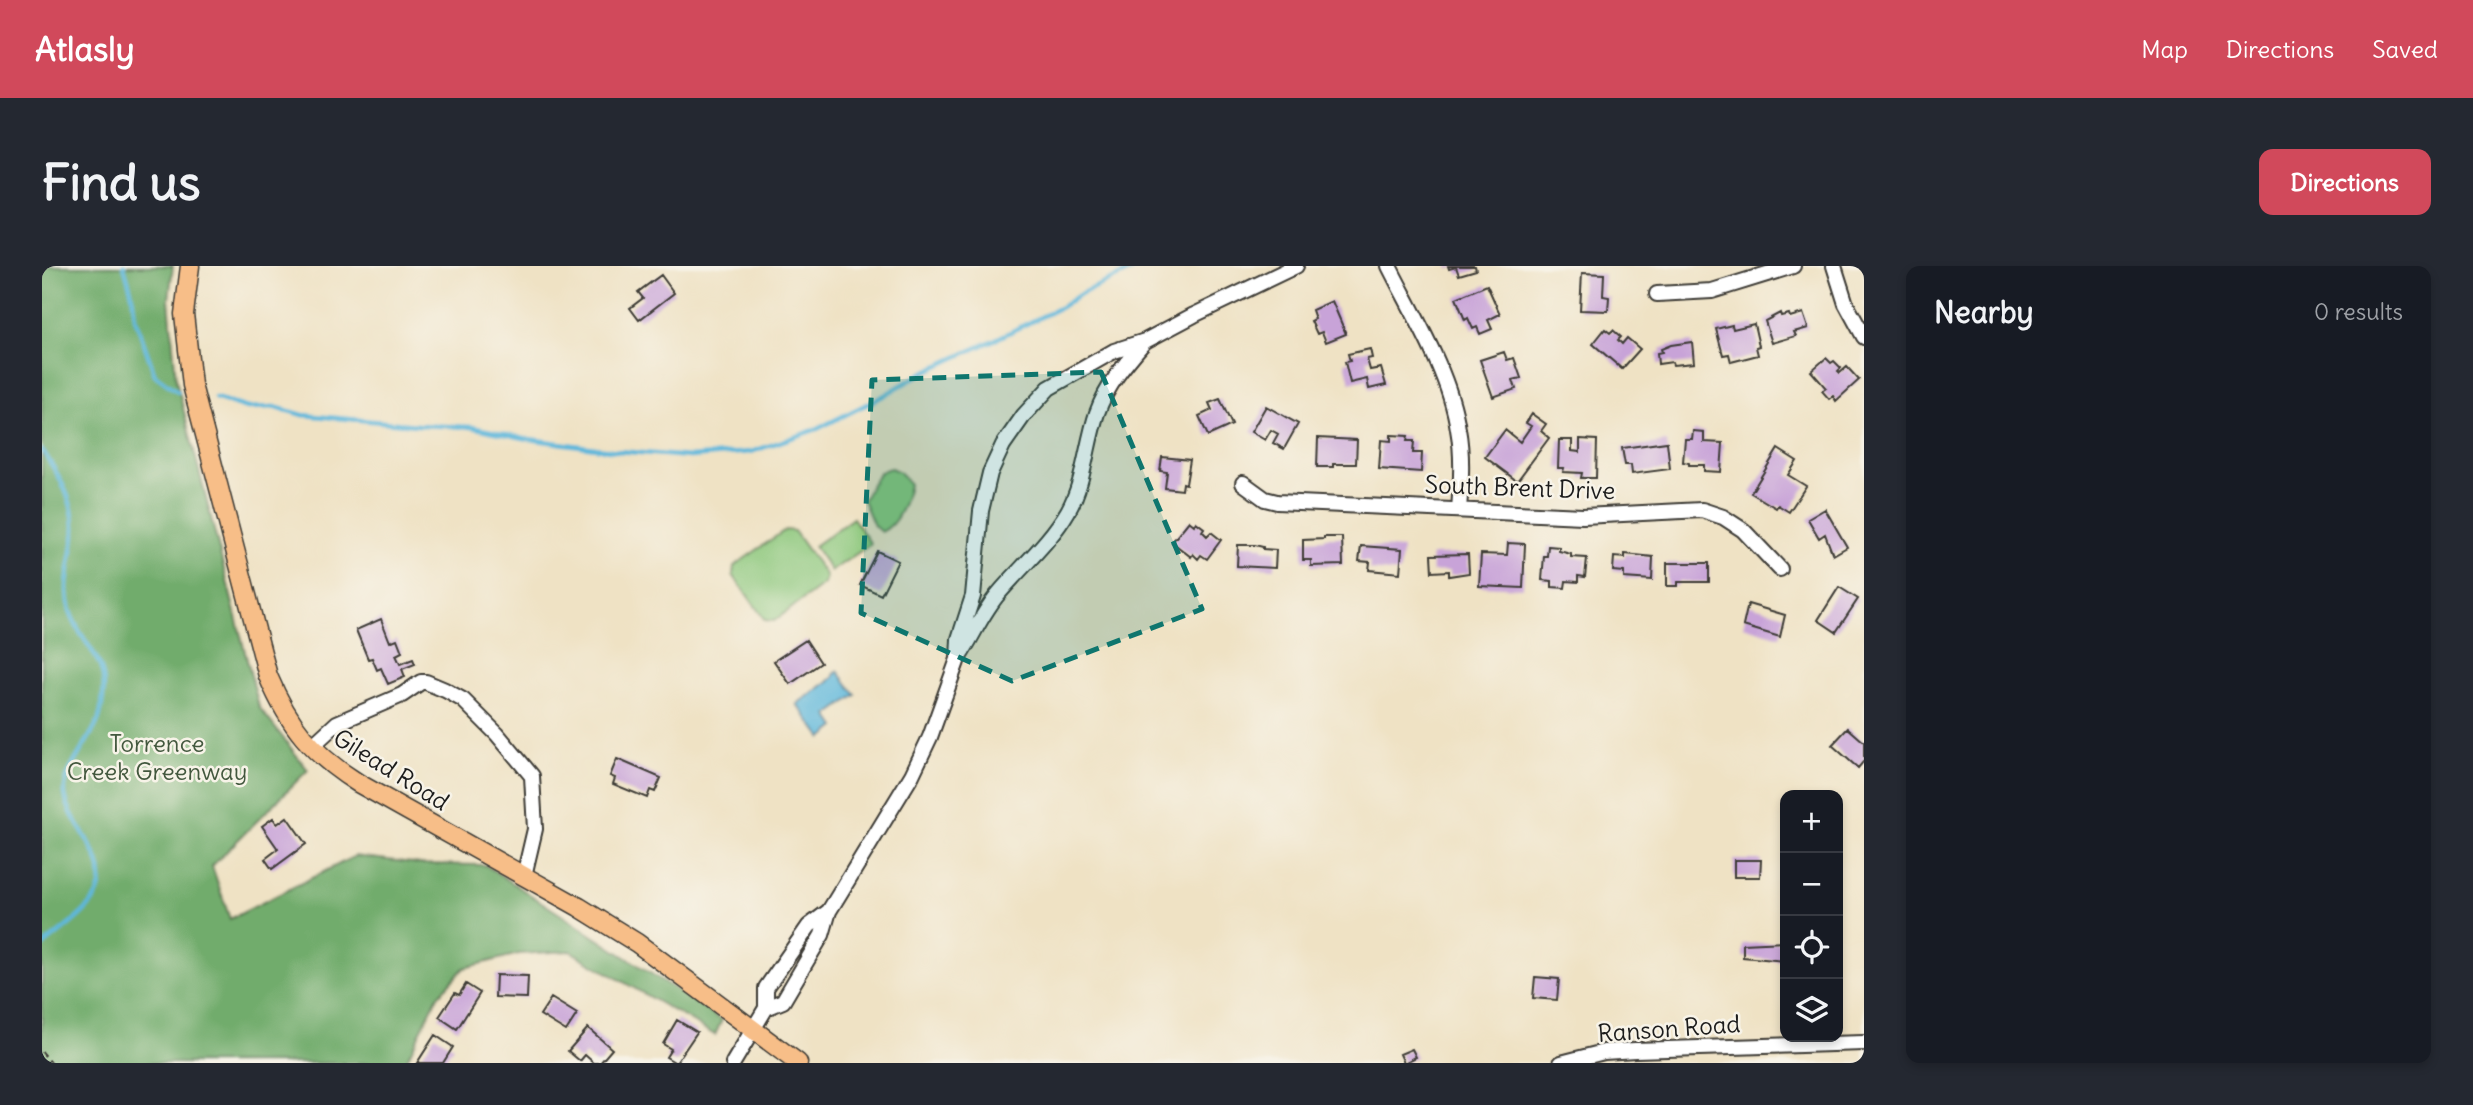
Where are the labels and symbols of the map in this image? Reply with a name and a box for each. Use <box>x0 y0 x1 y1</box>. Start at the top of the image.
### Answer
street label: South Brent Drive <box>1424 469 1616 505</box>
street label: Gilead Road <box>328 722 455 817</box>
park label: Torrence Creek Greenway <box>67 728 247 786</box>
street label: Ranson Road <box>1597 1008 1741 1048</box>

